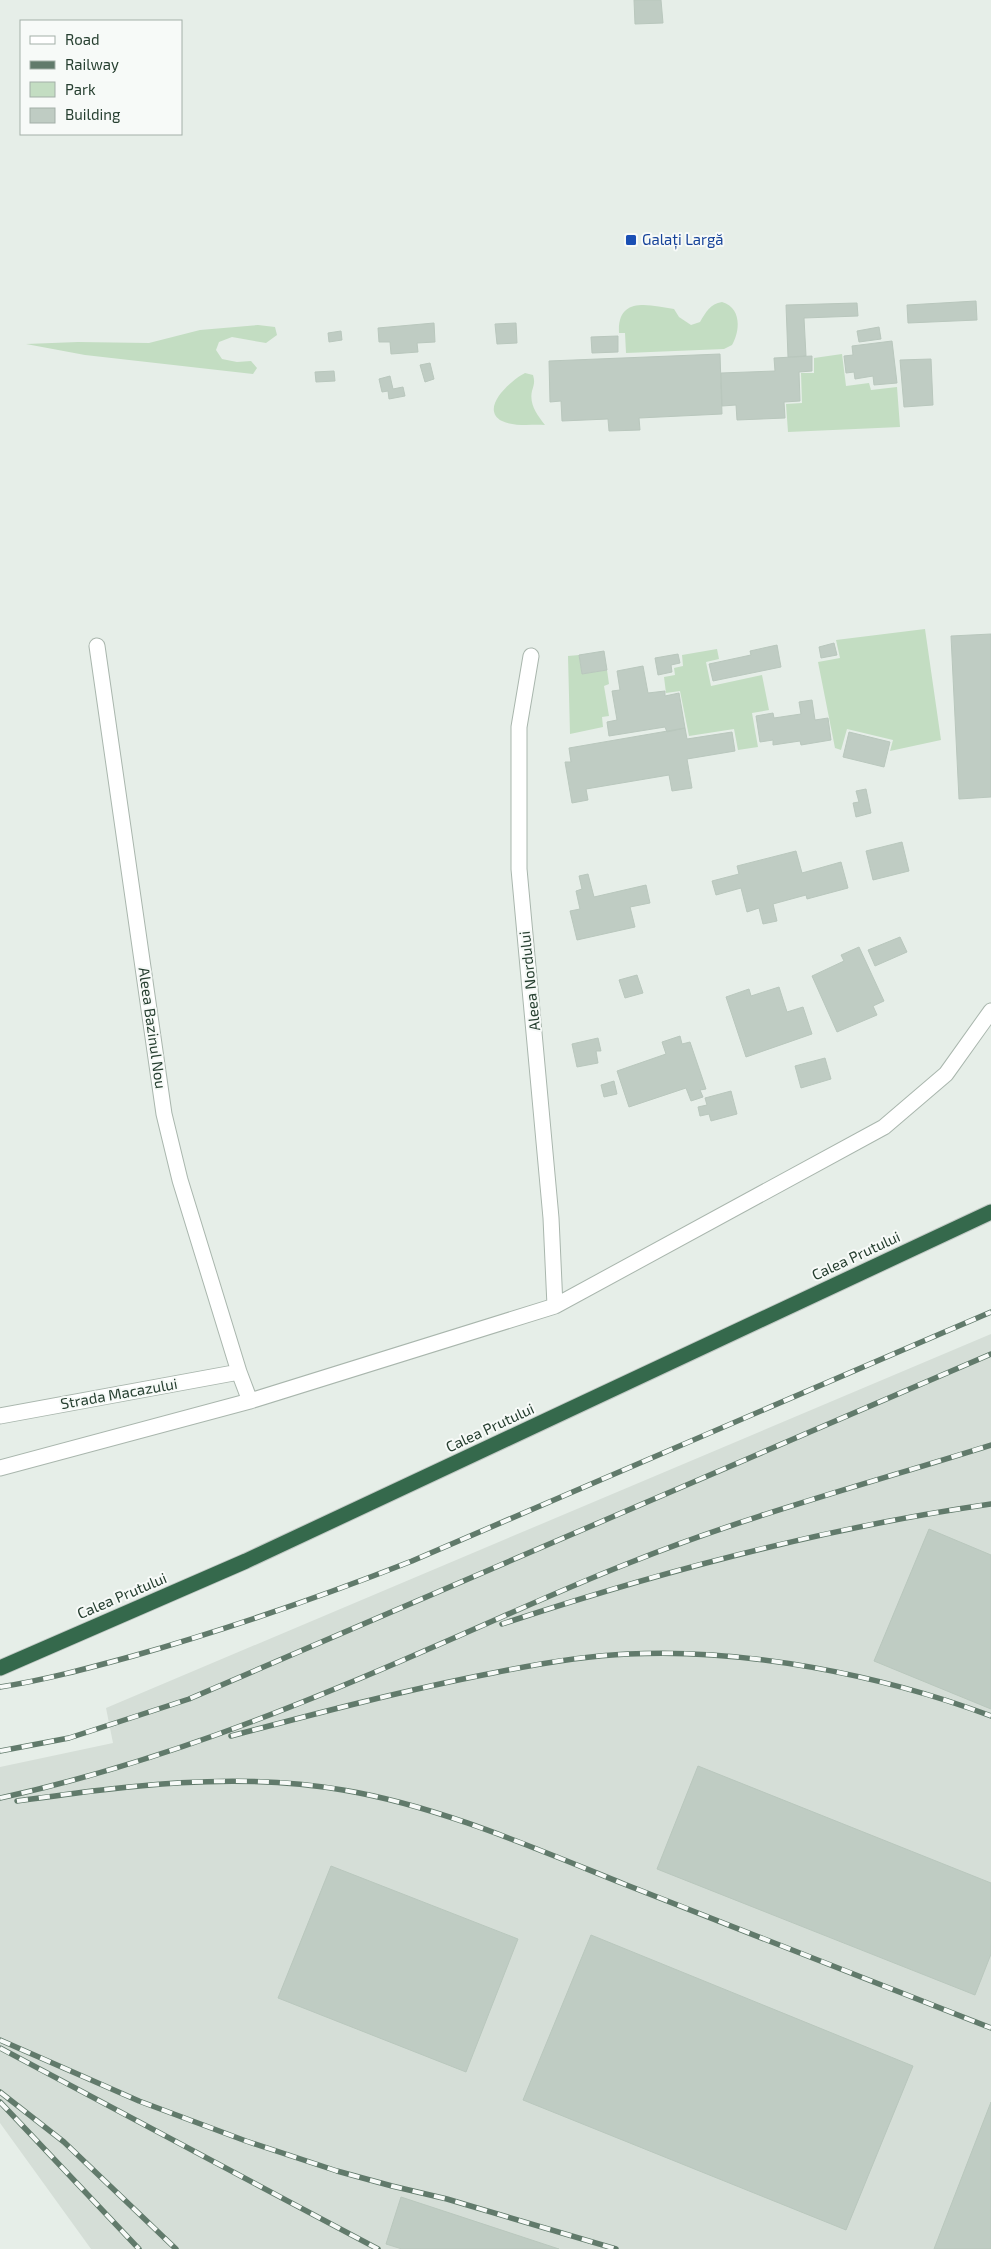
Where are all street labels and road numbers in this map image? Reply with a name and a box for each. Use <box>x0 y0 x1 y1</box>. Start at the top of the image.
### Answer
street label: Aleea Nordului <box>515 930 543 1032</box>
street label: Aleea Bazinul Nou <box>136 966 170 1090</box>
street label: Calea Prutului <box>809 1227 903 1283</box>
street label: Strada Macazului <box>59 1374 179 1412</box>
street label: Calea Prutului <box>443 1399 537 1455</box>
street label: Calea Prutului <box>74 1568 169 1622</box>

